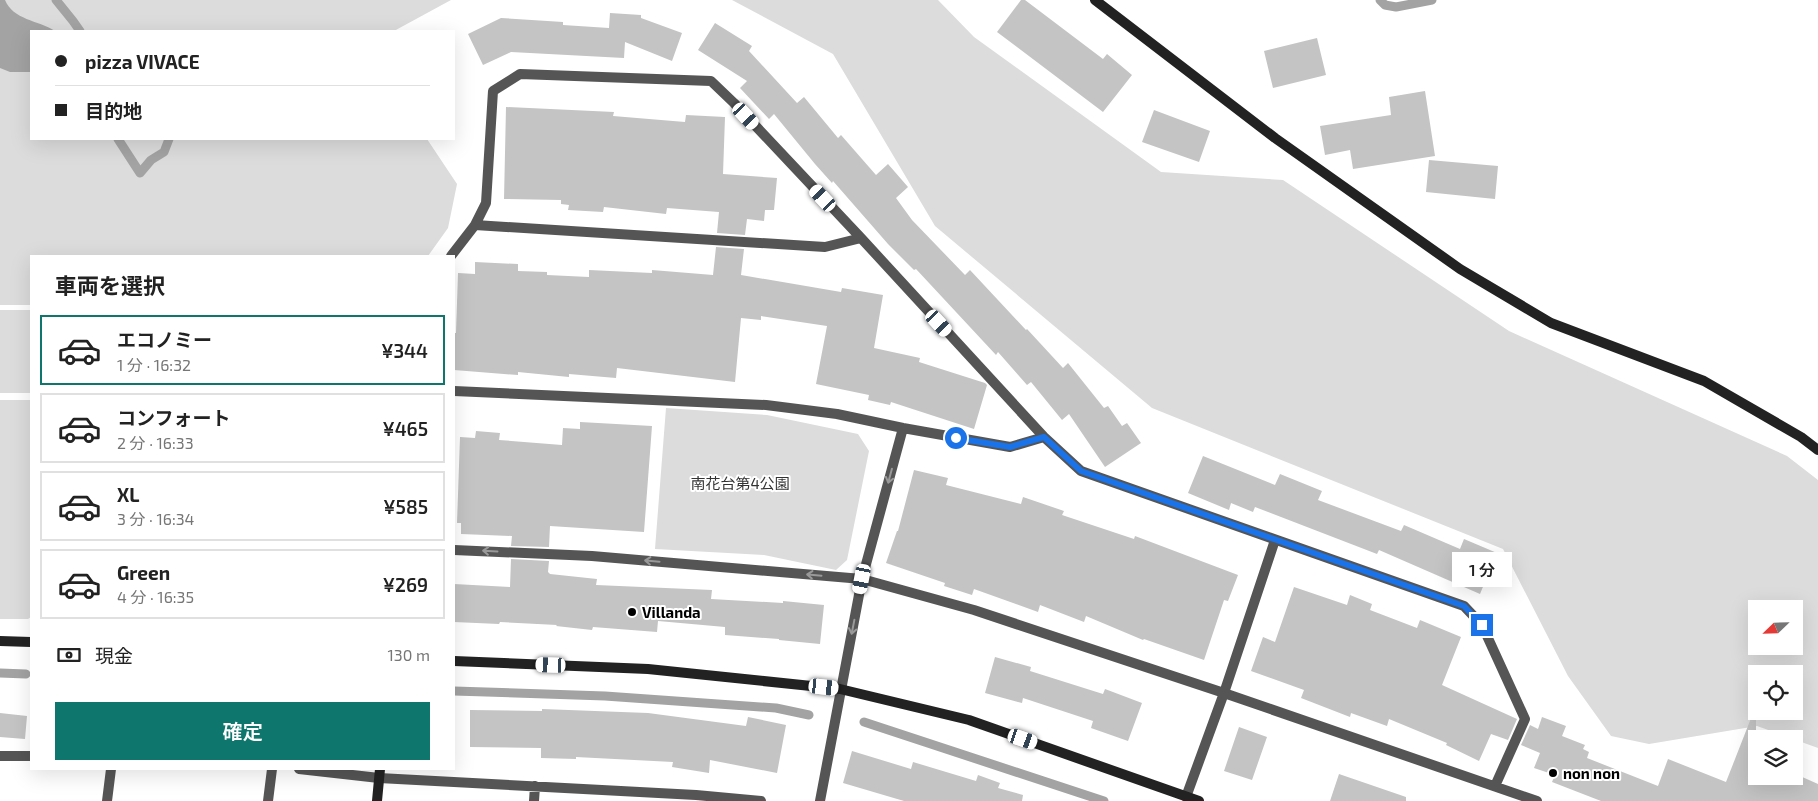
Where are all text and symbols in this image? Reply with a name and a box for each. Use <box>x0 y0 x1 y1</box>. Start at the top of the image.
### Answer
text: pizza VIVACE <box>85 50 200 73</box>
text: 目的地 <box>85 99 142 122</box>
car <box>730 100 761 132</box>
car <box>807 182 838 214</box>
text: 車両を選択 <box>55 272 165 298</box>
car <box>923 307 954 339</box>
icon: car <box>57 328 102 373</box>
text: エコノミー <box>117 328 212 351</box>
text: ¥344 <box>381 339 428 362</box>
text: 1 分 · 16:32 <box>117 355 191 374</box>
icon: car <box>57 406 102 451</box>
text: コンフォート <box>117 406 230 429</box>
text: ¥465 <box>382 417 428 440</box>
route start <box>945 427 967 449</box>
text: 2 分 · 16:33 <box>117 433 194 452</box>
one-way arrow <box>885 467 894 483</box>
park label: 南花台第4公園 <box>690 474 790 492</box>
text: XL <box>117 483 139 506</box>
icon: car <box>57 484 102 529</box>
text: ¥585 <box>383 495 428 518</box>
text: 3 分 · 16:34 <box>117 509 194 528</box>
one-way arrow <box>482 547 498 556</box>
callout: 1 分 <box>1452 552 1512 588</box>
one-way arrow <box>644 556 660 566</box>
text: 1 分 <box>1469 560 1495 579</box>
text: Green <box>117 561 170 584</box>
icon: car <box>57 562 102 607</box>
car <box>851 563 872 595</box>
one-way arrow <box>806 570 822 580</box>
text: ¥269 <box>383 573 428 596</box>
text: 4 分 · 16:35 <box>117 587 194 606</box>
north arrow <box>1748 600 1802 655</box>
map controls <box>1748 600 1803 785</box>
place label: Villanda <box>642 603 701 621</box>
marker: Villanda <box>626 606 638 618</box>
route end <box>1471 614 1493 636</box>
one-way arrow <box>847 619 857 635</box>
icon: cash <box>55 641 83 669</box>
text: 現金 <box>95 644 133 667</box>
text: 130 m <box>388 645 430 664</box>
car <box>535 657 566 673</box>
button: locate <box>1748 665 1803 720</box>
car <box>808 678 839 696</box>
button: 確定 <box>55 702 430 760</box>
car <box>1006 727 1039 751</box>
button: layers <box>1748 730 1803 785</box>
place label: non non <box>1563 764 1620 782</box>
marker: non non <box>1547 767 1559 779</box>

